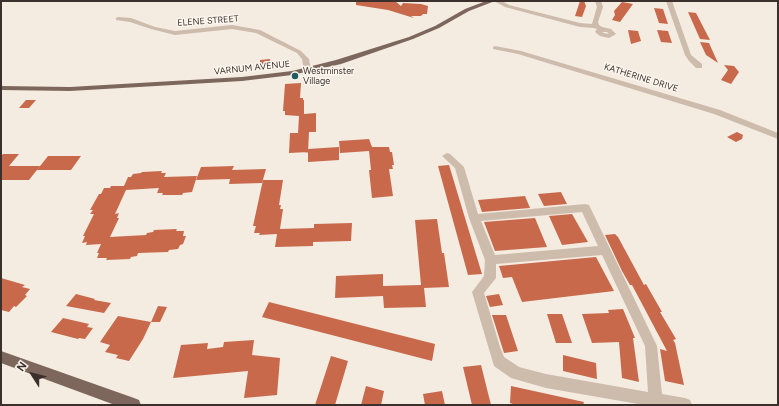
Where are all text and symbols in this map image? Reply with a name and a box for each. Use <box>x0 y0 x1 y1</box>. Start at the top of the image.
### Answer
street label: ELENE STREET <box>177 13 239 29</box>
street label: VARNUM AVENUE <box>213 59 291 77</box>
street label: KATHERINE DRIVE <box>603 62 679 94</box>
place label: Westminster Village <box>303 66 354 87</box>
marker: Westminster Village <box>290 71 300 81</box>
north arrow <box>12 354 52 394</box>
text: N <box>14 359 30 374</box>

